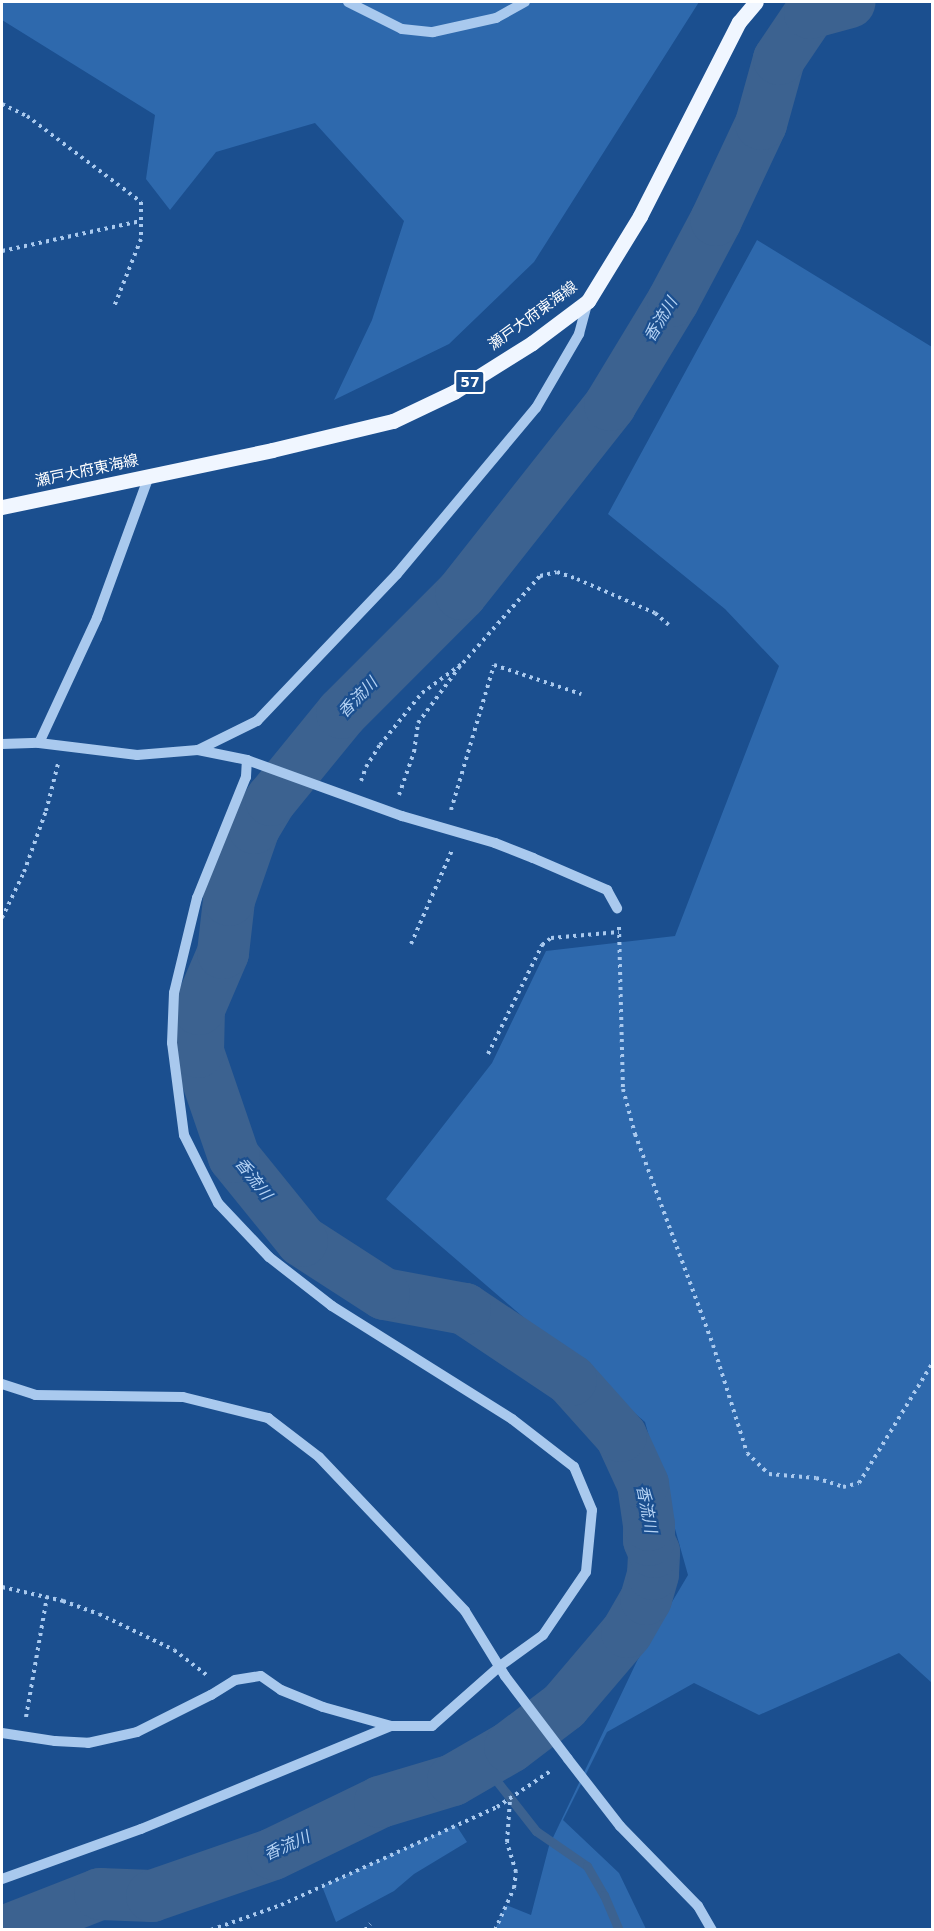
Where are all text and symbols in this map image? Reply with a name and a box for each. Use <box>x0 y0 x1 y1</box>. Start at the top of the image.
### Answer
street label: 瀬戸大府東海線 <box>485 278 581 354</box>
water label: 香流川 <box>640 294 682 346</box>
road number: 57 <box>454 371 486 393</box>
street label: 瀬戸大府東海線 <box>34 451 140 491</box>
water label: 香流川 <box>334 674 382 722</box>
water label: 香流川 <box>231 1154 275 1204</box>
water label: 香流川 <box>632 1484 660 1534</box>
water label: 香流川 <box>261 1827 313 1865</box>

